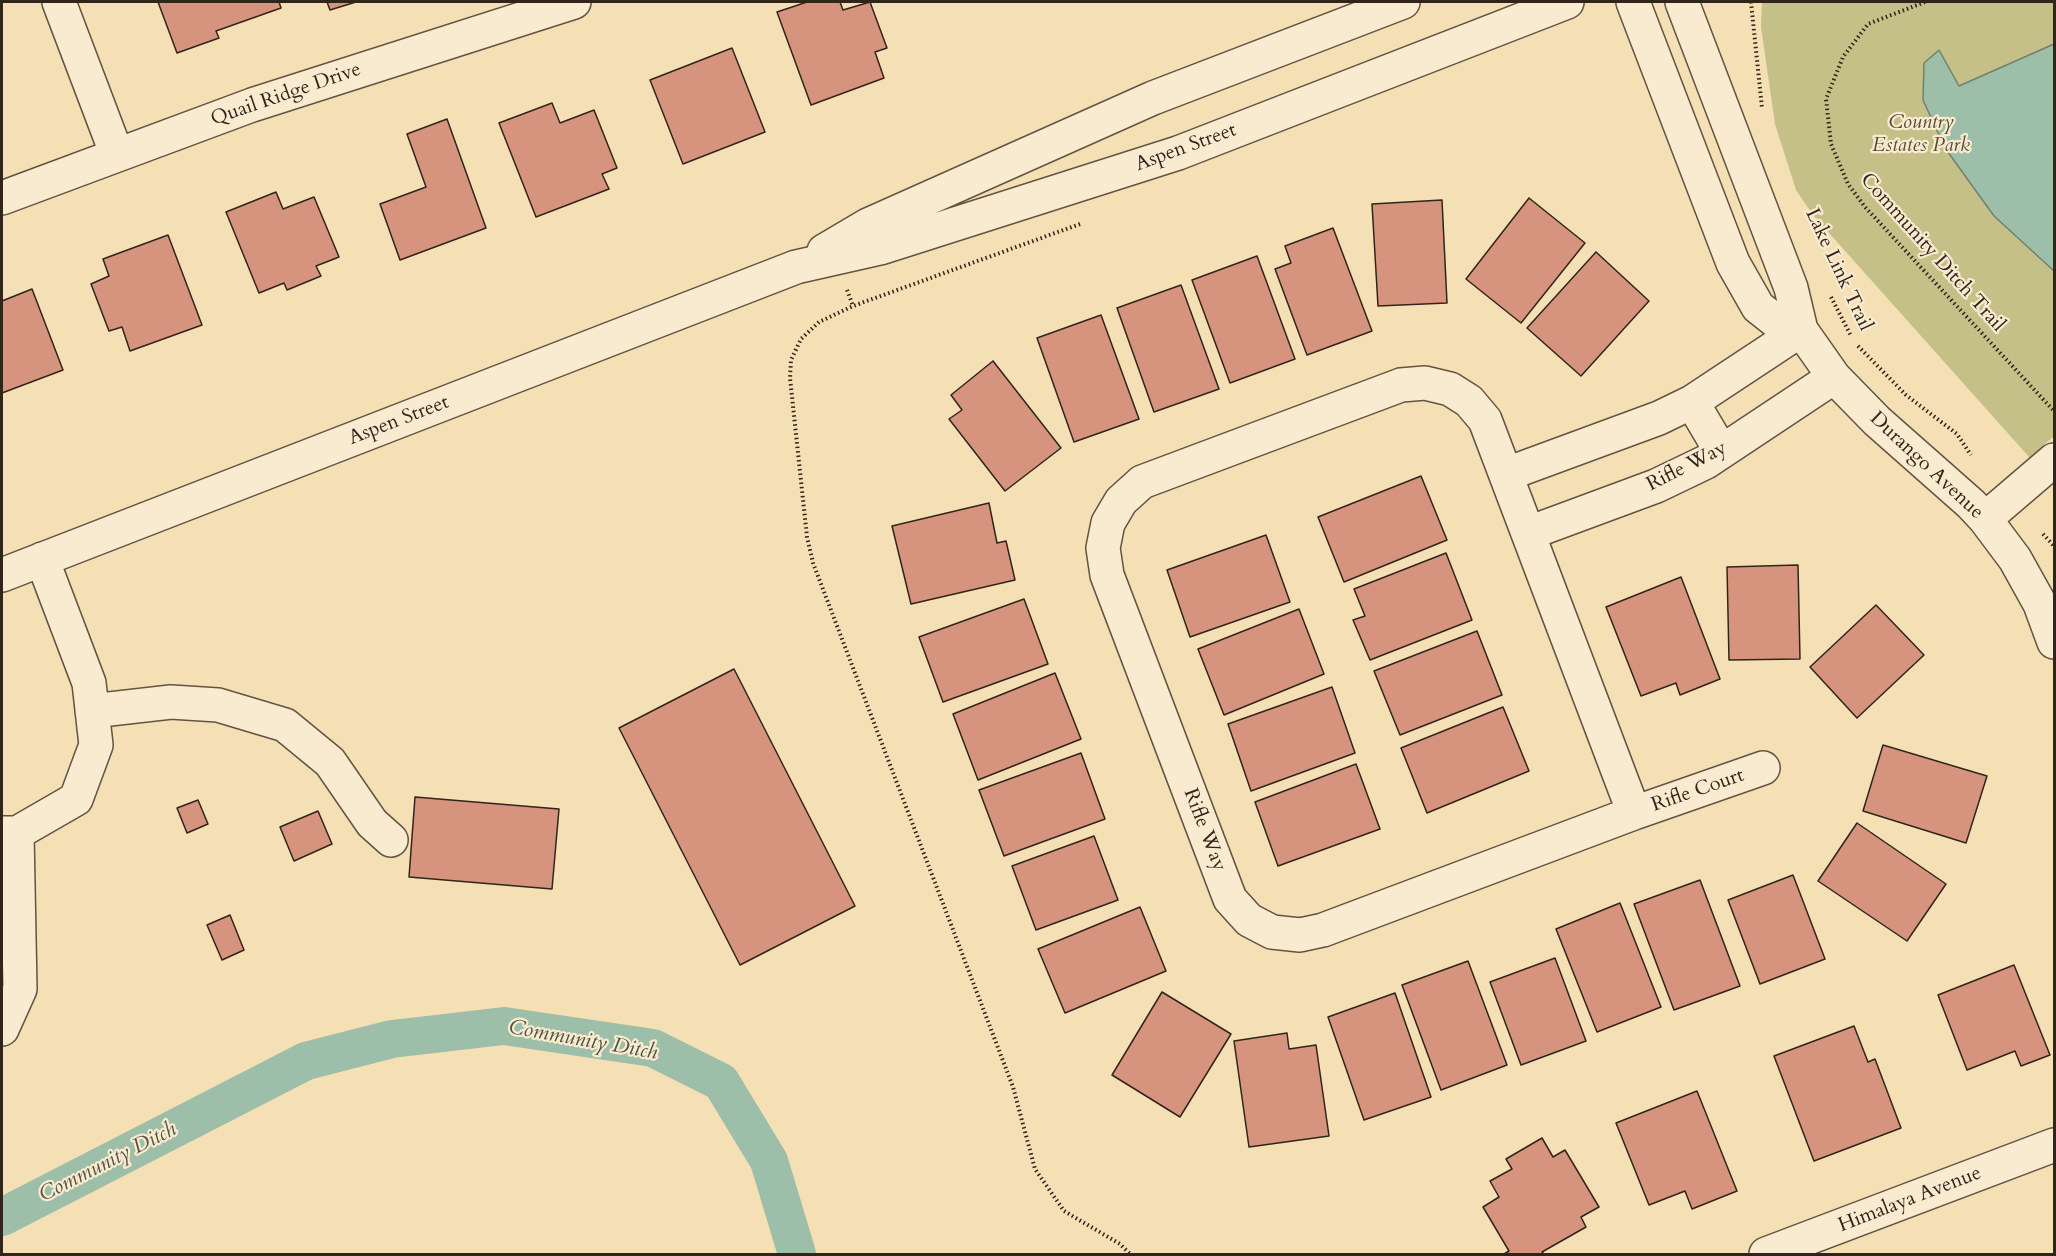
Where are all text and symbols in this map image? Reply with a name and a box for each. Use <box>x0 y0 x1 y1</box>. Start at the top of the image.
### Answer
street label: Quail Ridge Drive <box>208 58 364 132</box>
park label: Country Estates Park <box>1872 111 1970 158</box>
street label: Aspen Street <box>1132 119 1240 177</box>
street label: Community Ditch Trail <box>1854 169 2010 337</box>
street label: Lake Link Trail <box>1799 205 1877 335</box>
street label: Aspen Street <box>345 391 453 451</box>
street label: Durango Avenue <box>1864 407 1988 525</box>
street label: Rifle Way <box>1643 437 1731 497</box>
street label: Rifle Court <box>1649 764 1747 818</box>
street label: Rifle Way <box>1177 785 1231 875</box>
water label: Community Ditch <box>507 1016 659 1066</box>
water label: Community Ditch <box>35 1118 181 1208</box>
street label: Himalaya Avenue <box>1835 1162 1985 1238</box>

